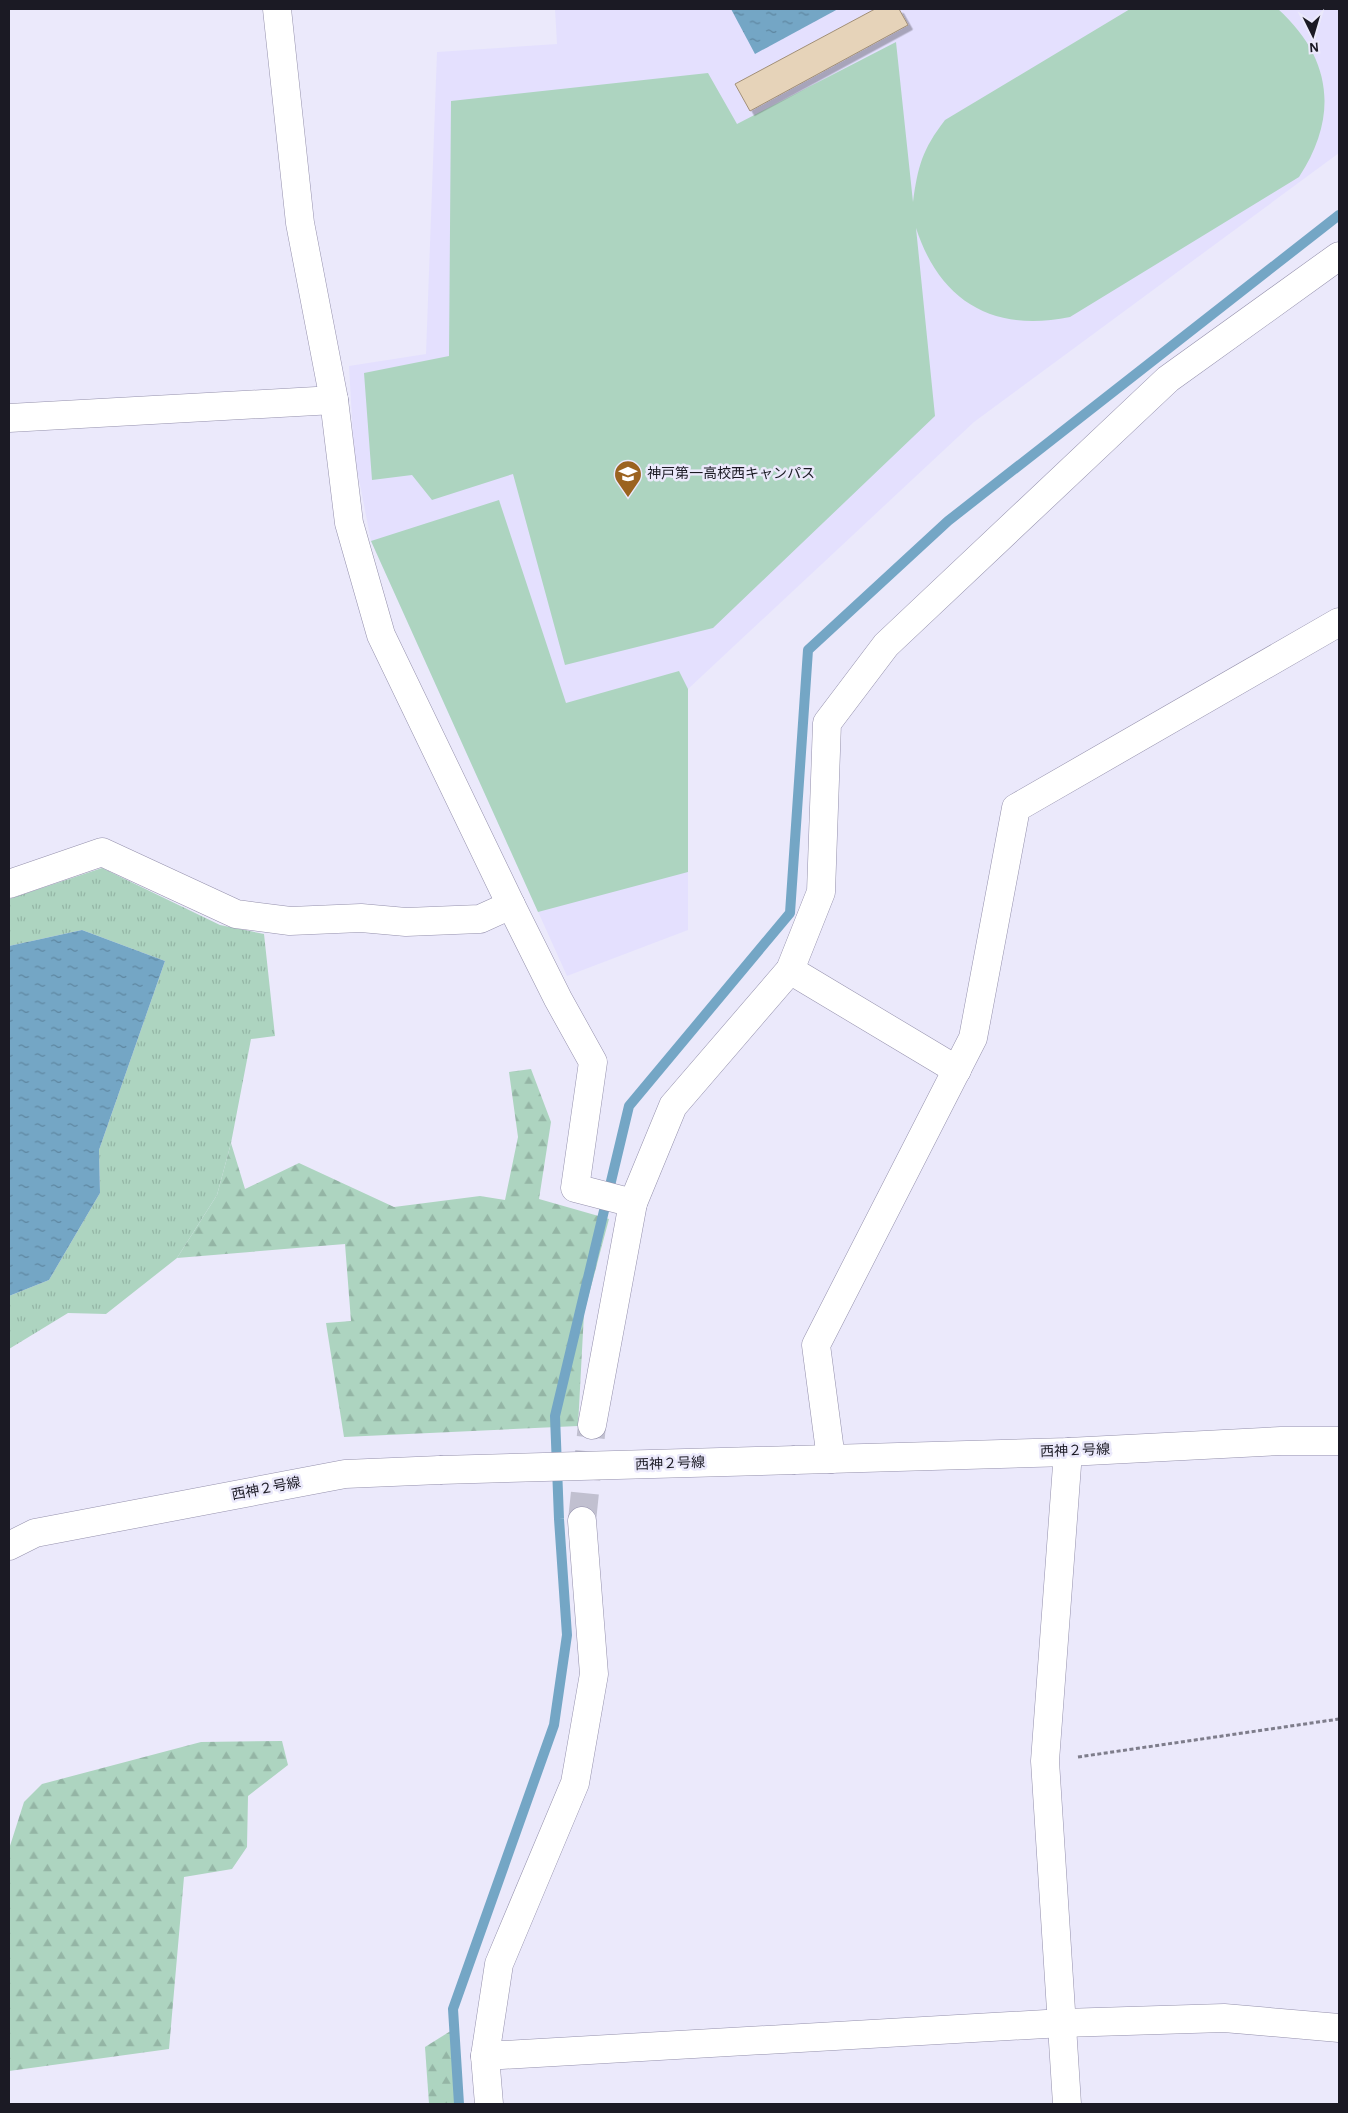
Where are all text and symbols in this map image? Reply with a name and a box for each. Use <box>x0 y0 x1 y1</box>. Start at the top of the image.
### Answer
north arrow <box>1288 10 1338 60</box>
text: N <box>1309 40 1320 54</box>
school or university icon: 神戸第一高校西キャンパス <box>613 459 643 498</box>
place label: 神戸第一高校西キャンパス <box>647 465 815 481</box>
street label: 西神２号線 <box>1040 1442 1110 1459</box>
street label: 西神２号線 <box>635 1455 705 1472</box>
street label: 西神２号線 <box>230 1474 302 1503</box>

